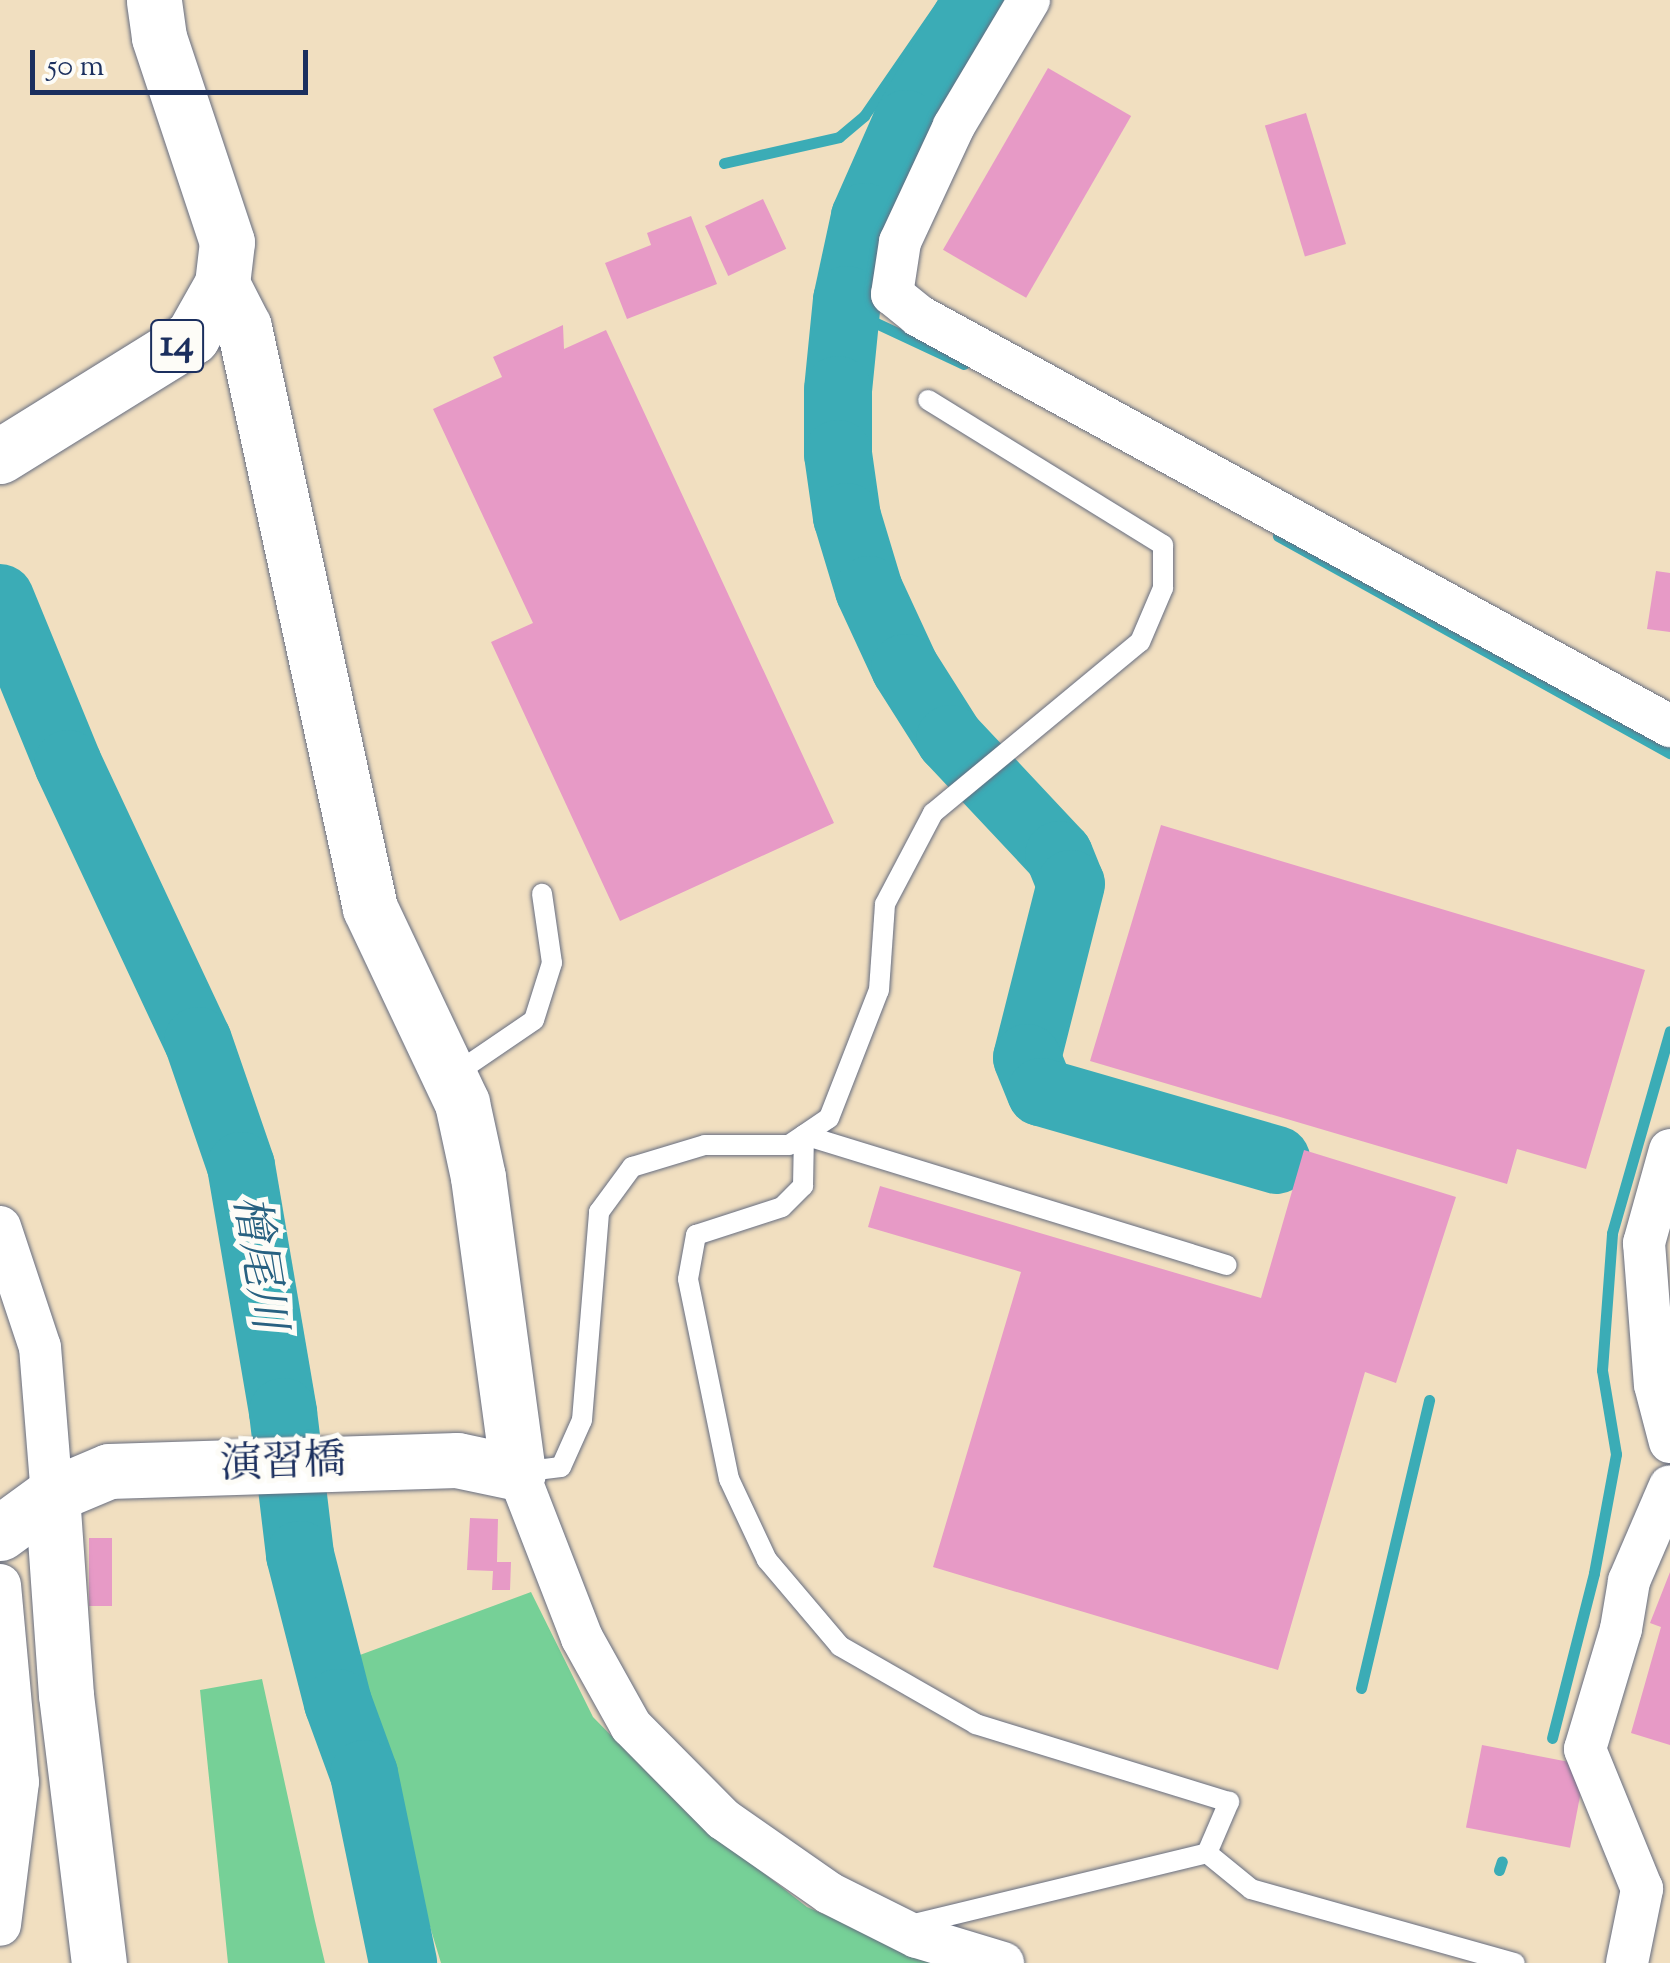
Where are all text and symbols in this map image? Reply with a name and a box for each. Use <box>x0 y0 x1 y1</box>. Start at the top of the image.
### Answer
scale bar <box>35 30 312 92</box>
text: 50 m <box>47 46 104 89</box>
road number: 14 <box>150 311 204 381</box>
water label: 檜尾川 <box>219 1192 293 1334</box>
street label: 演習橋 <box>219 1438 347 1492</box>

